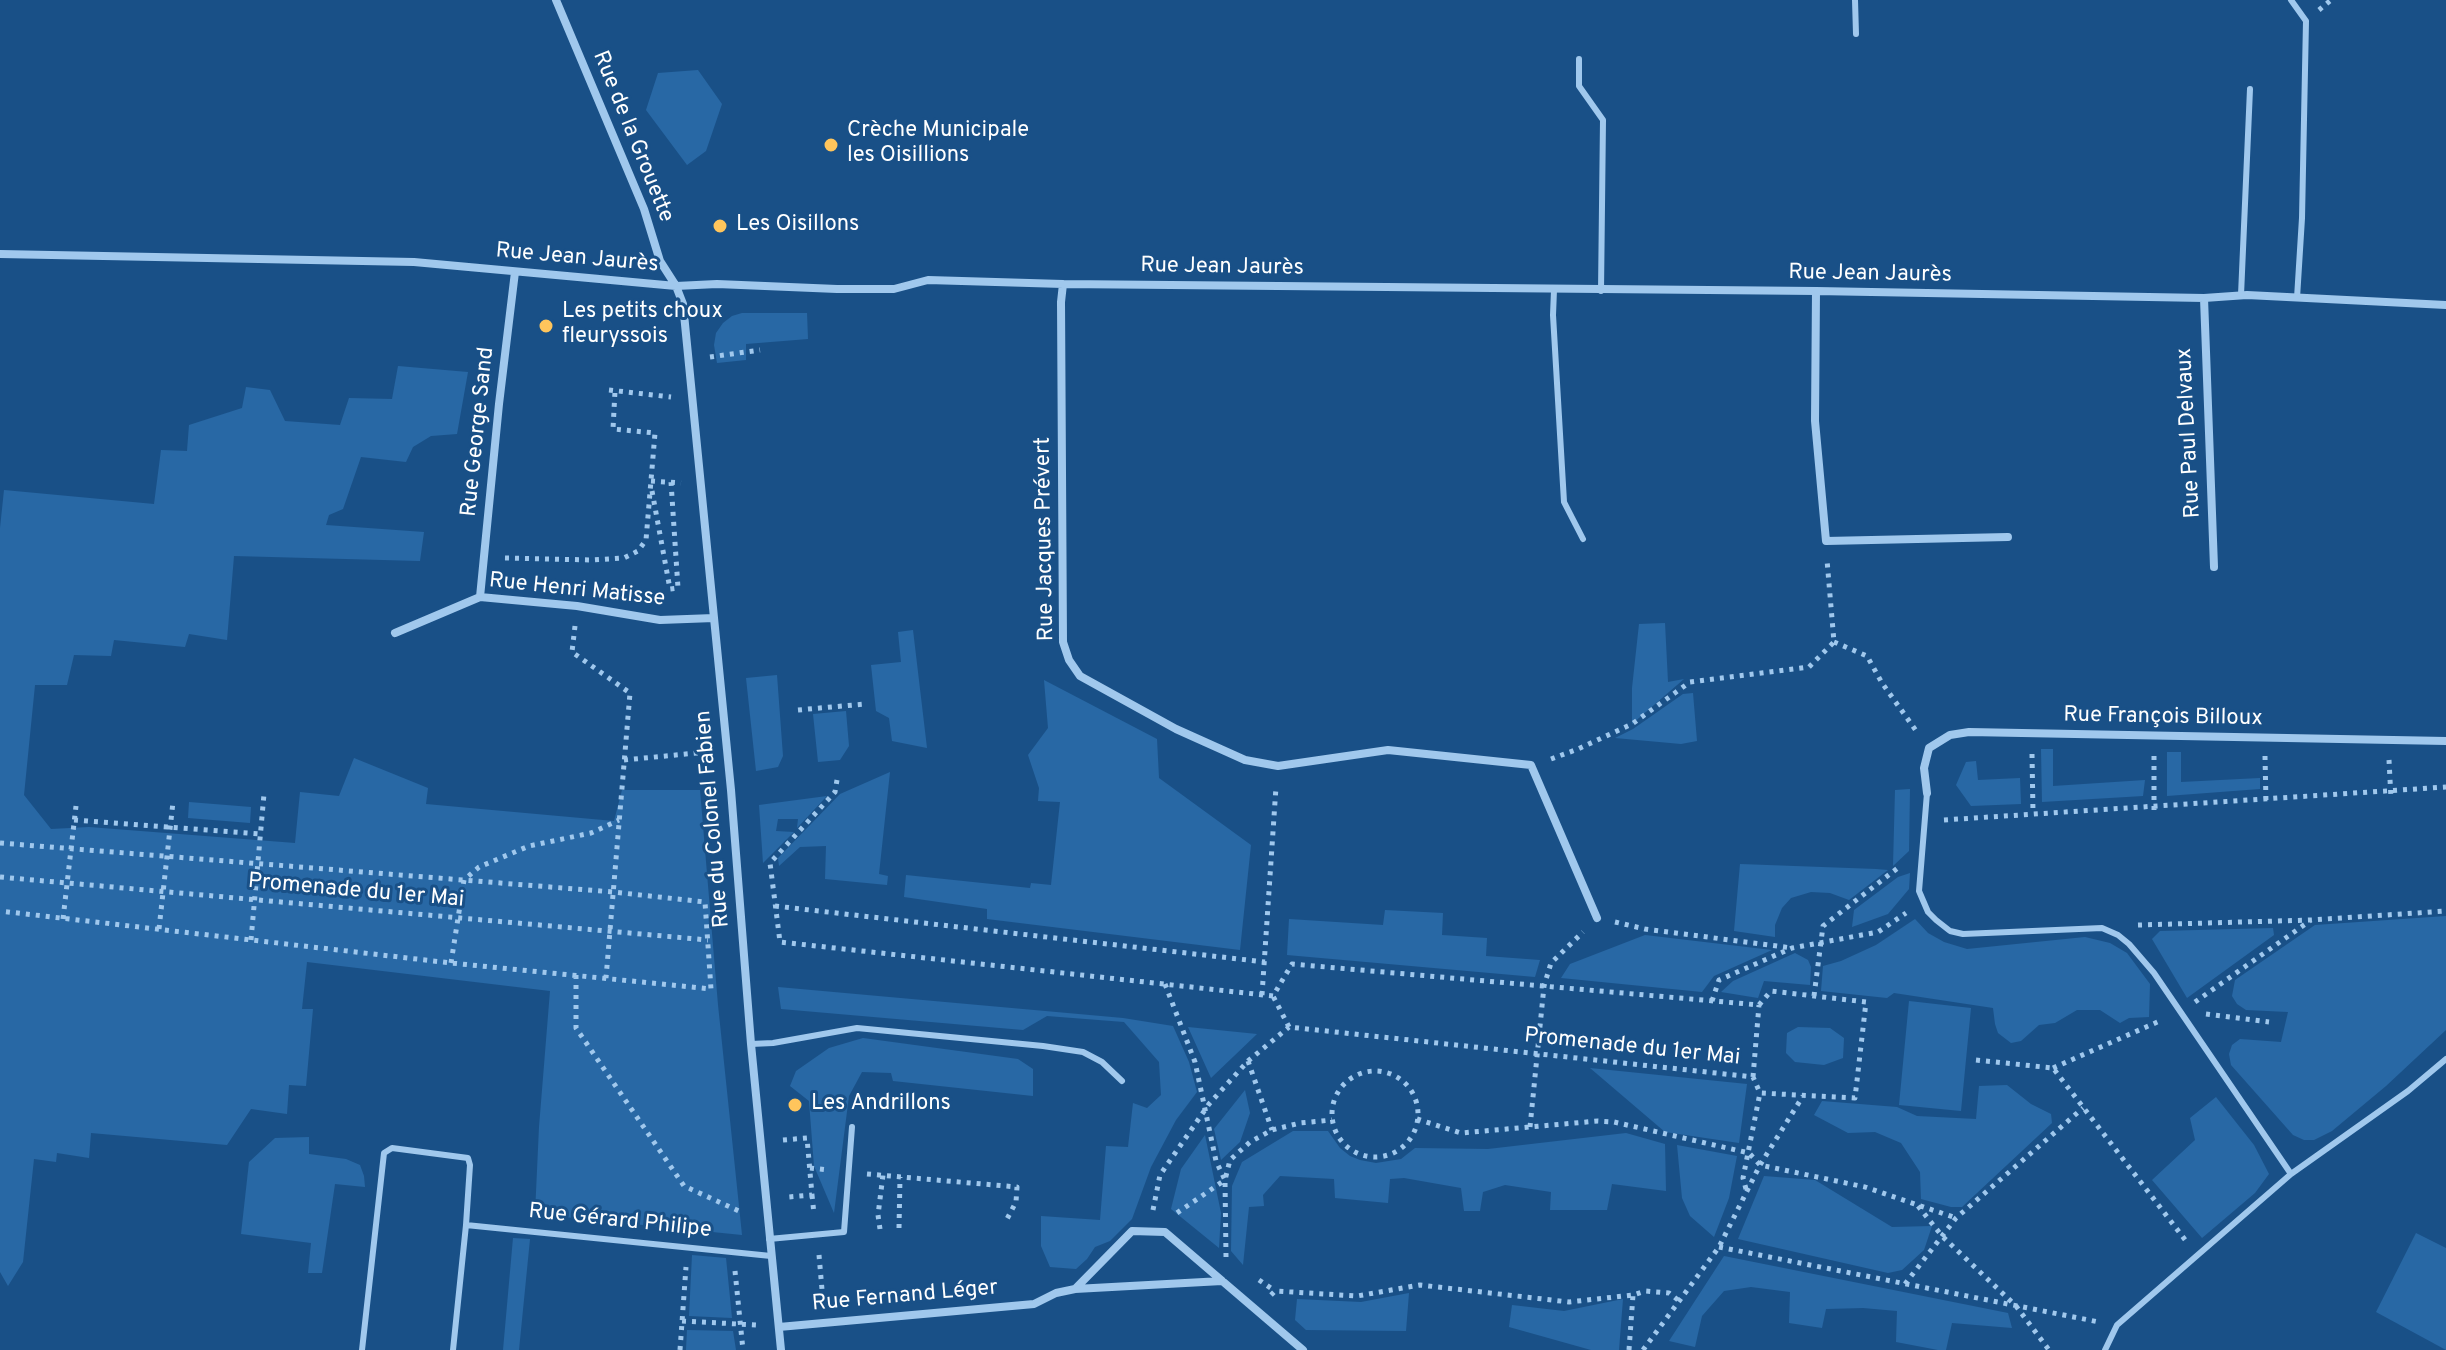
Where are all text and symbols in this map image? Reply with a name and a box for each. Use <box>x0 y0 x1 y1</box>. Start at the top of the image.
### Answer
street label: Rue de la Grouette <box>586 47 678 227</box>
place label: Crèche Municipale les Oisillions <box>847 119 1029 170</box>
marker: Crèche Municipale les Oisillions <box>822 136 840 154</box>
place label: Les Oisillons <box>736 213 859 239</box>
marker: Les Oisillons <box>711 217 729 235</box>
street label: Rue Jean Jaurès <box>494 239 660 279</box>
street label: Rue Jean Jaurès <box>1140 253 1304 283</box>
street label: Rue Jean Jaurès <box>1788 260 1952 290</box>
place label: Les petits choux fleuryssois <box>562 300 723 352</box>
marker: Les petits choux fleuryssois <box>537 317 555 335</box>
street label: Rue George Sand <box>457 346 501 518</box>
street label: Rue Paul Delvaux <box>2172 347 2208 519</box>
street label: Rue Jacques Prévert <box>1031 437 1061 641</box>
street label: Rue Henri Matisse <box>488 569 666 613</box>
street label: Rue François Billoux <box>2063 703 2263 733</box>
street label: Rue du Colonel Fabien <box>691 709 737 929</box>
street label: Promenade du 1er Mai <box>247 869 465 915</box>
street label: Promenade du 1er Mai <box>1523 1024 1741 1072</box>
place label: Les Andrillons <box>811 1092 951 1118</box>
marker: Les Andrillons <box>786 1096 804 1114</box>
street label: Rue Gérard Philipe <box>527 1199 713 1245</box>
street label: Rue Fernand Léger <box>811 1276 999 1318</box>

